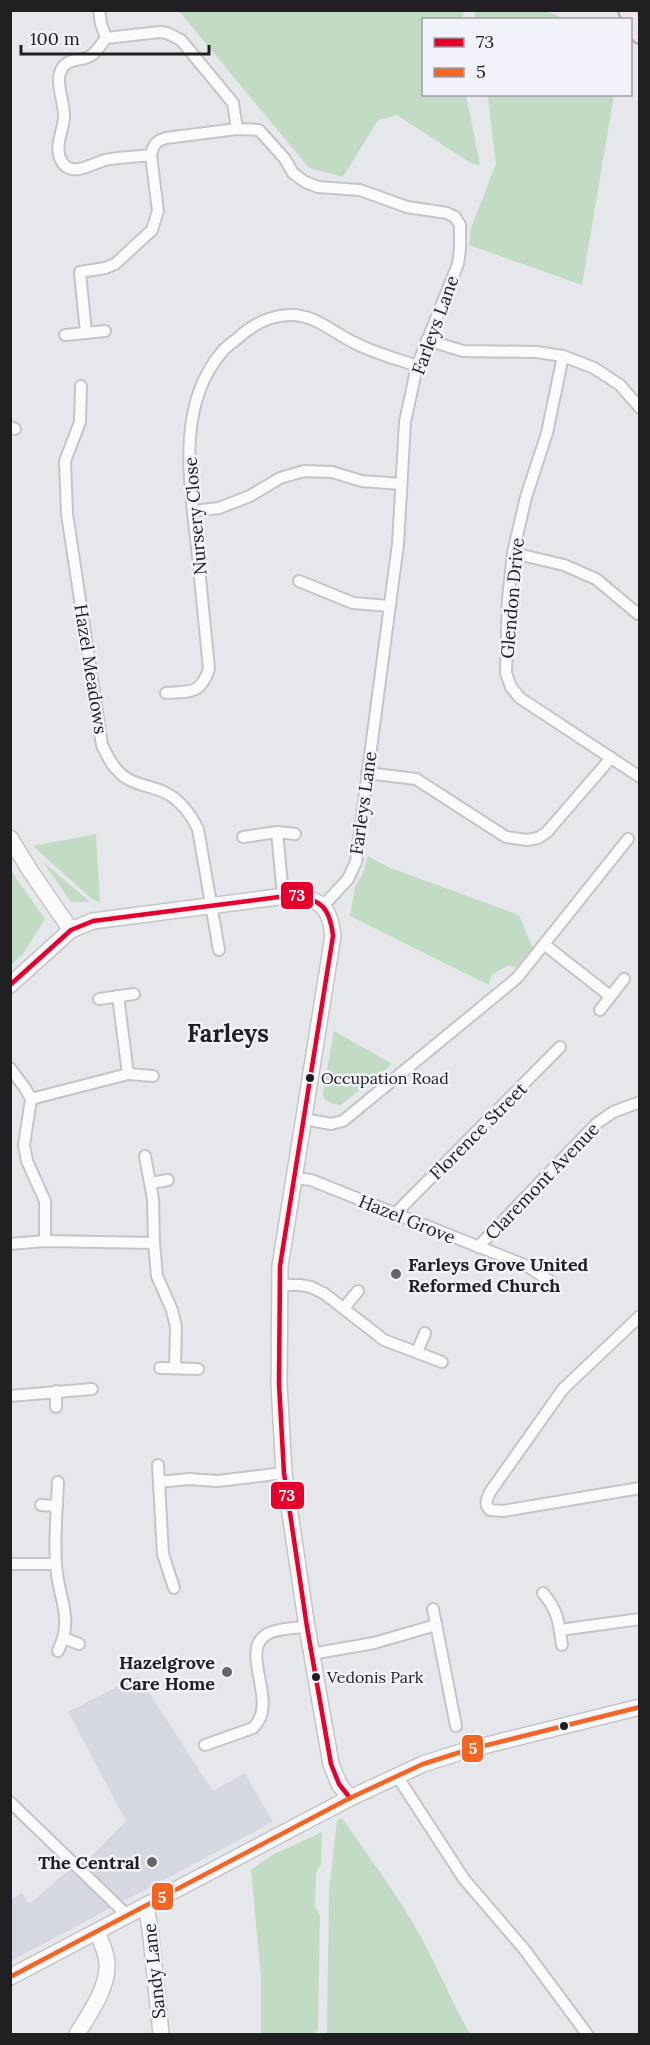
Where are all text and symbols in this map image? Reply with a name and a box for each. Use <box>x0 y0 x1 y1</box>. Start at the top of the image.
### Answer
scale bar <box>21 18 208 56</box>
legend <box>422 18 632 96</box>
text: 100 m <box>30 27 80 50</box>
text: 73 <box>476 30 494 53</box>
text: 5 <box>476 60 486 83</box>
street label: Farleys Lane <box>406 272 464 378</box>
street label: Nursery Close <box>178 456 212 576</box>
street label: Glendon Drive <box>495 536 529 659</box>
street label: Hazel Meadows <box>69 603 113 735</box>
street label: Farleys Lane <box>344 750 382 856</box>
line badge: 73 <box>280 881 314 910</box>
text: 73 <box>289 885 305 905</box>
district label: Farleys <box>187 1018 269 1049</box>
place label: Occupation Road <box>321 1068 449 1088</box>
marker: Occupation Road <box>304 1072 316 1084</box>
street label: Florence Street <box>424 1077 532 1185</box>
street label: Claremont Avenue <box>480 1117 604 1245</box>
street label: Hazel Grove <box>355 1189 459 1249</box>
place label: Farleys Grove United Reformed Church <box>408 1253 589 1297</box>
marker: Farleys Grove United Reformed Church <box>389 1267 403 1281</box>
line badge: 73 <box>270 1481 305 1510</box>
text: 73 <box>279 1485 295 1505</box>
place label: Hazelgrove Care Home <box>119 1651 215 1695</box>
marker: Hazelgrove Care Home <box>220 1665 234 1679</box>
place label: Vedonis Park <box>326 1667 424 1687</box>
marker: Vedonis Park <box>310 1671 322 1683</box>
unlabelled marker <box>558 1720 570 1732</box>
line badge: 5 <box>461 1734 484 1763</box>
text: 5 <box>469 1738 478 1758</box>
place label: The Central <box>38 1851 140 1874</box>
marker: The Central <box>145 1855 159 1869</box>
line badge: 5 <box>151 1882 174 1911</box>
text: 5 <box>158 1887 167 1907</box>
street label: Sandy Lane <box>138 1922 170 2020</box>

